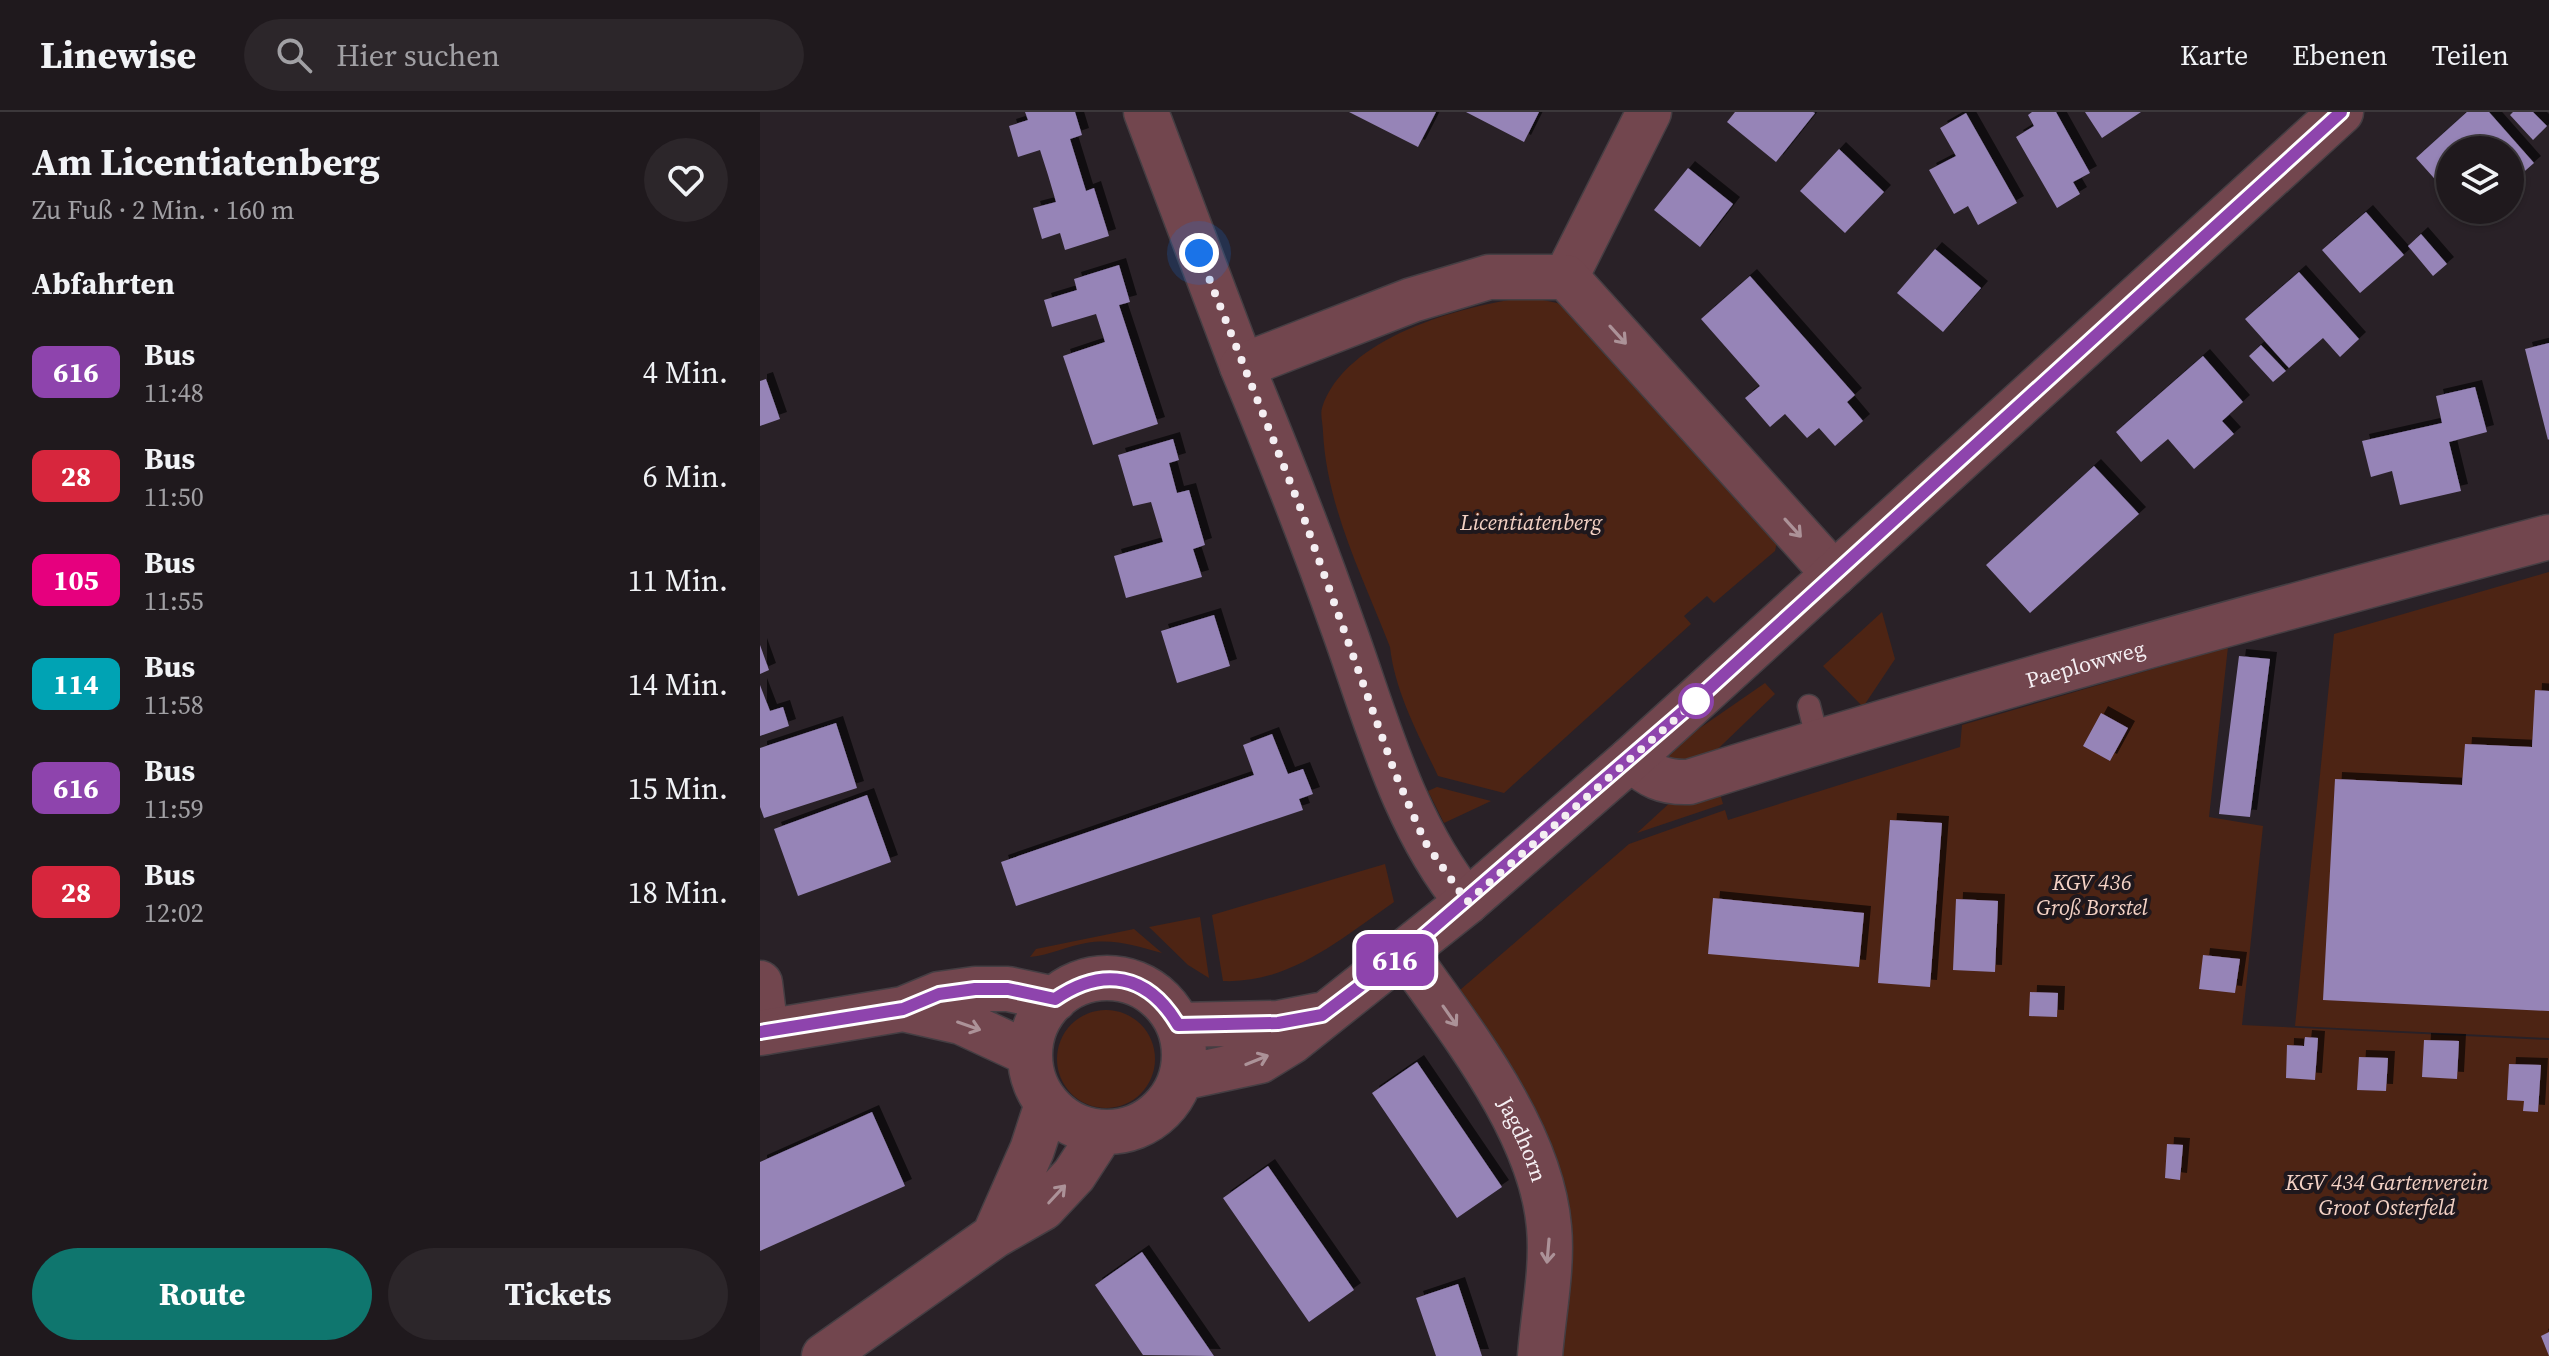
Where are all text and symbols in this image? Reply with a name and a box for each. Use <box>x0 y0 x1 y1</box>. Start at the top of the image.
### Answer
search box <box>244 19 804 91</box>
text: Linewise <box>40 29 196 81</box>
icon: search <box>272 33 316 77</box>
text: Hier suchen <box>336 35 500 76</box>
text: Karte <box>2180 36 2248 74</box>
text: Ebenen <box>2292 36 2388 74</box>
text: Teilen <box>2432 36 2509 74</box>
text: Am Licentiatenberg <box>32 136 380 188</box>
map controls <box>2436 136 2524 224</box>
button: layers <box>2436 136 2524 224</box>
button: heart <box>644 138 728 222</box>
text: Zu Fuß · 2 Min. · 160 m <box>32 192 294 228</box>
your location <box>1179 233 1219 273</box>
text: Abfahrten <box>32 263 175 304</box>
one-way arrow <box>1608 325 1627 345</box>
text: Bus <box>144 334 195 375</box>
text: 4 Min. <box>643 352 728 393</box>
text: 616 <box>53 353 99 391</box>
text: 11:48 <box>144 375 204 411</box>
text: Bus <box>144 438 195 479</box>
text: 6 Min. <box>643 456 728 497</box>
text: 28 <box>61 457 91 495</box>
text: 11:50 <box>144 479 204 515</box>
park label: Licentiatenberg <box>1459 507 1603 537</box>
one-way arrow <box>1783 517 1801 537</box>
text: Bus <box>144 542 195 583</box>
text: 11 Min. <box>628 560 728 601</box>
text: 105 <box>53 561 99 599</box>
text: 11:55 <box>144 583 204 619</box>
street label: Paeplowweg <box>2022 633 2148 695</box>
text: Bus <box>144 646 195 687</box>
text: 14 Min. <box>628 664 728 705</box>
text: 114 <box>53 665 99 703</box>
unlabelled marker <box>1679 684 1713 718</box>
text: 11:58 <box>144 687 204 723</box>
text: Bus <box>144 750 195 791</box>
text: 15 Min. <box>628 768 728 809</box>
text: 616 <box>53 769 99 807</box>
text: 11:59 <box>144 791 204 827</box>
text: Bus <box>144 854 195 895</box>
park label: KGV 436 Groß Borstel <box>2036 867 2149 922</box>
text: 18 Min. <box>628 872 728 913</box>
text: 28 <box>61 873 91 911</box>
text: 12:02 <box>144 895 204 931</box>
line badge: 616 <box>1349 934 1441 986</box>
text: 616 <box>1372 941 1418 979</box>
one-way arrow <box>1441 1005 1458 1026</box>
one-way arrow <box>956 1019 981 1034</box>
one-way arrow <box>1244 1052 1268 1066</box>
street label: Jagdhorn <box>1490 1090 1554 1186</box>
park label: KGV 434 Gartenverein Groot Osterfeld <box>2284 1167 2489 1222</box>
one-way arrow <box>1047 1184 1066 1204</box>
one-way arrow <box>1540 1237 1555 1264</box>
button: Route <box>32 1248 372 1340</box>
button: Tickets <box>388 1248 728 1340</box>

